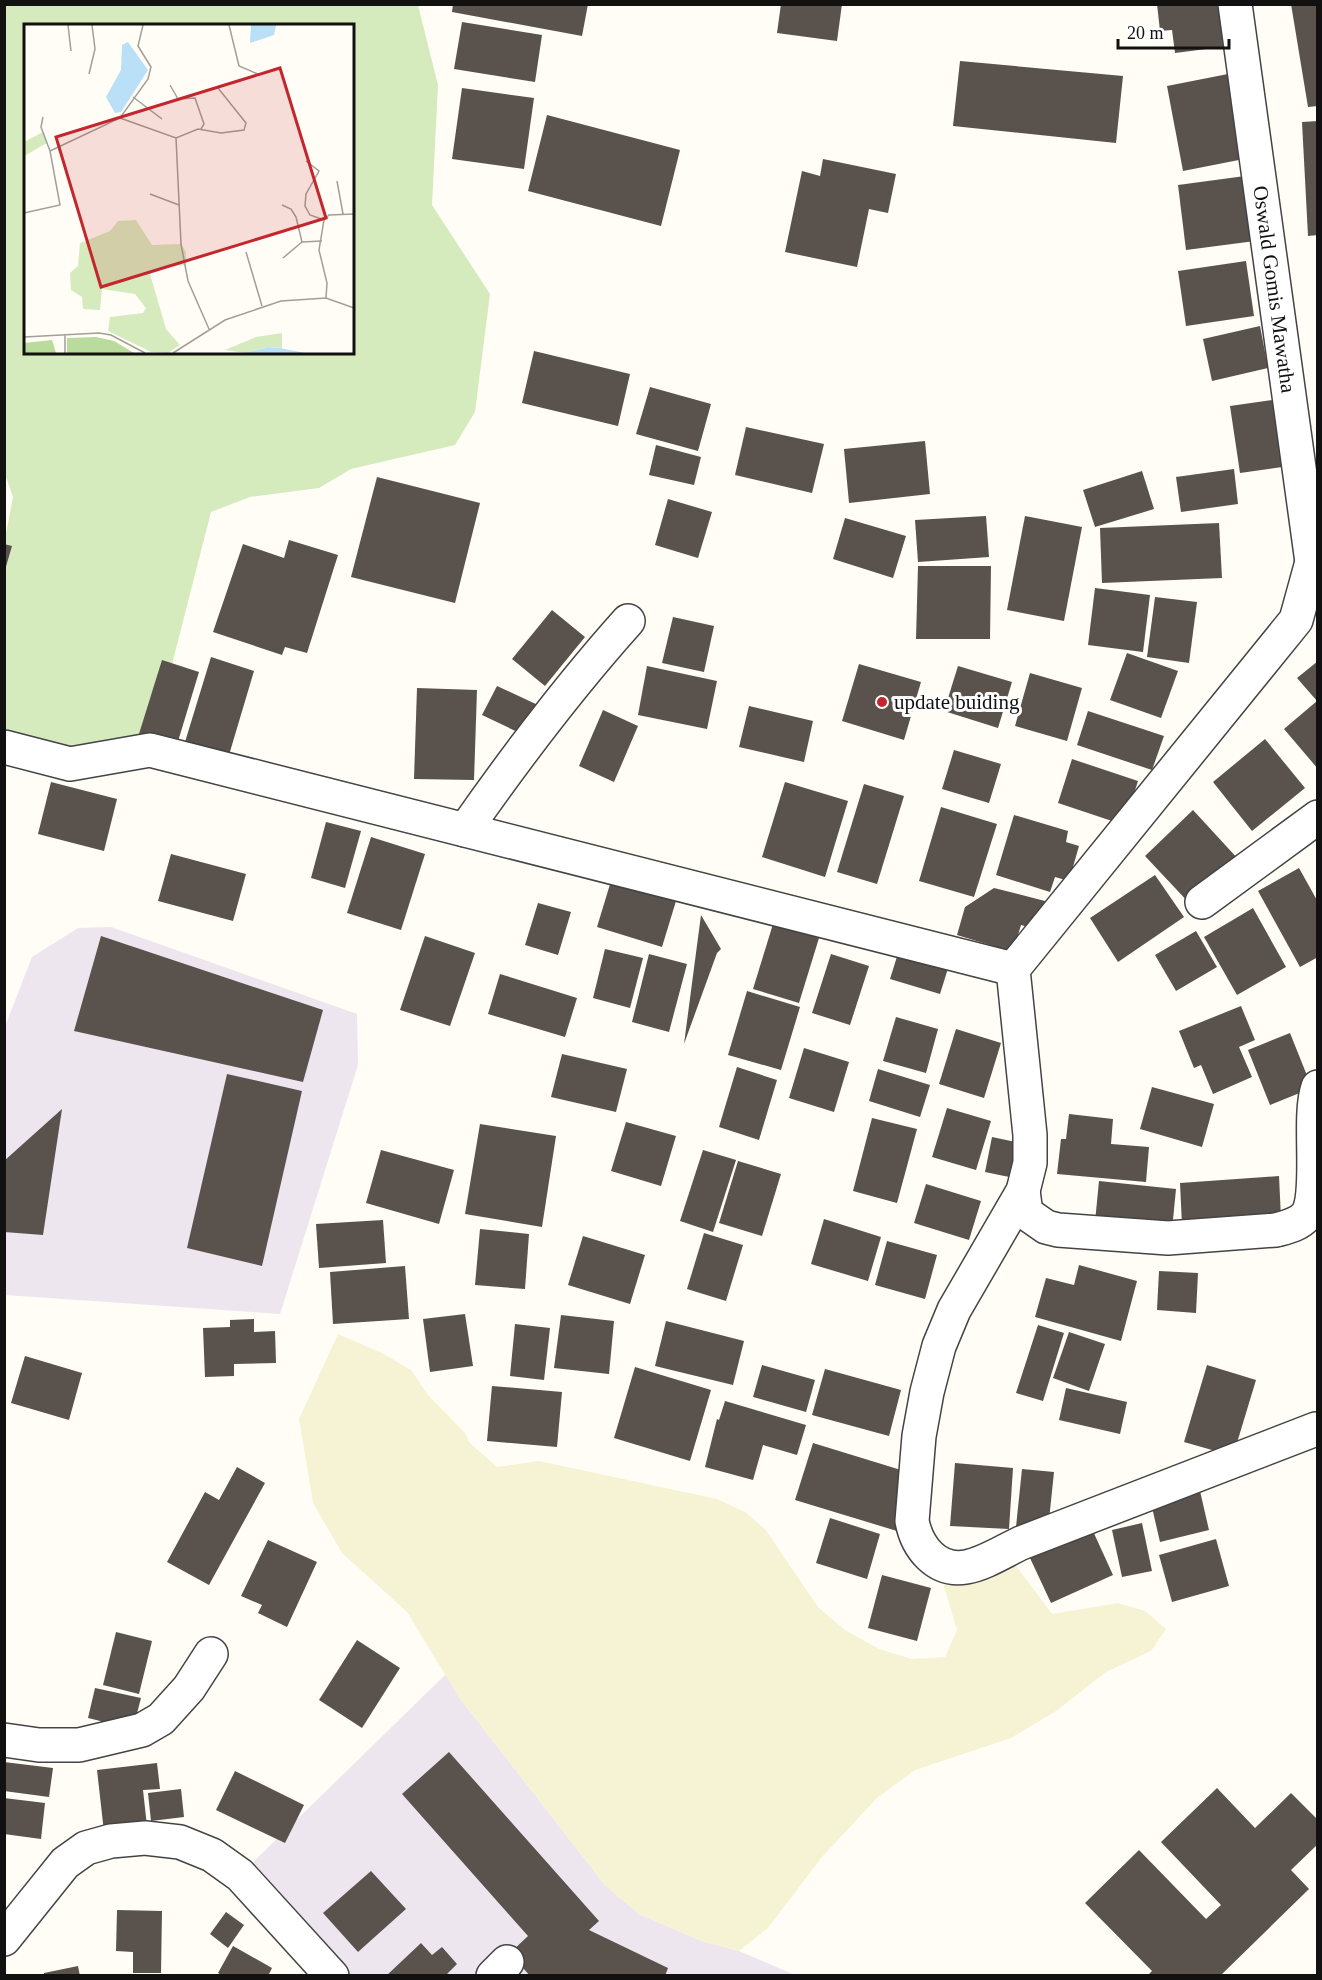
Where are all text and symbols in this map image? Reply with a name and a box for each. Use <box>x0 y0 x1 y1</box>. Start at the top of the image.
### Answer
scale bar <box>1118 12 1229 50</box>
text: 20 m <box>1127 23 1164 43</box>
inset map <box>24 24 354 354</box>
street label: Oswald Gomis Mawatha <box>1248 184 1301 395</box>
place label: update buiding <box>894 690 1020 714</box>
marker: update buiding <box>875 695 889 709</box>

